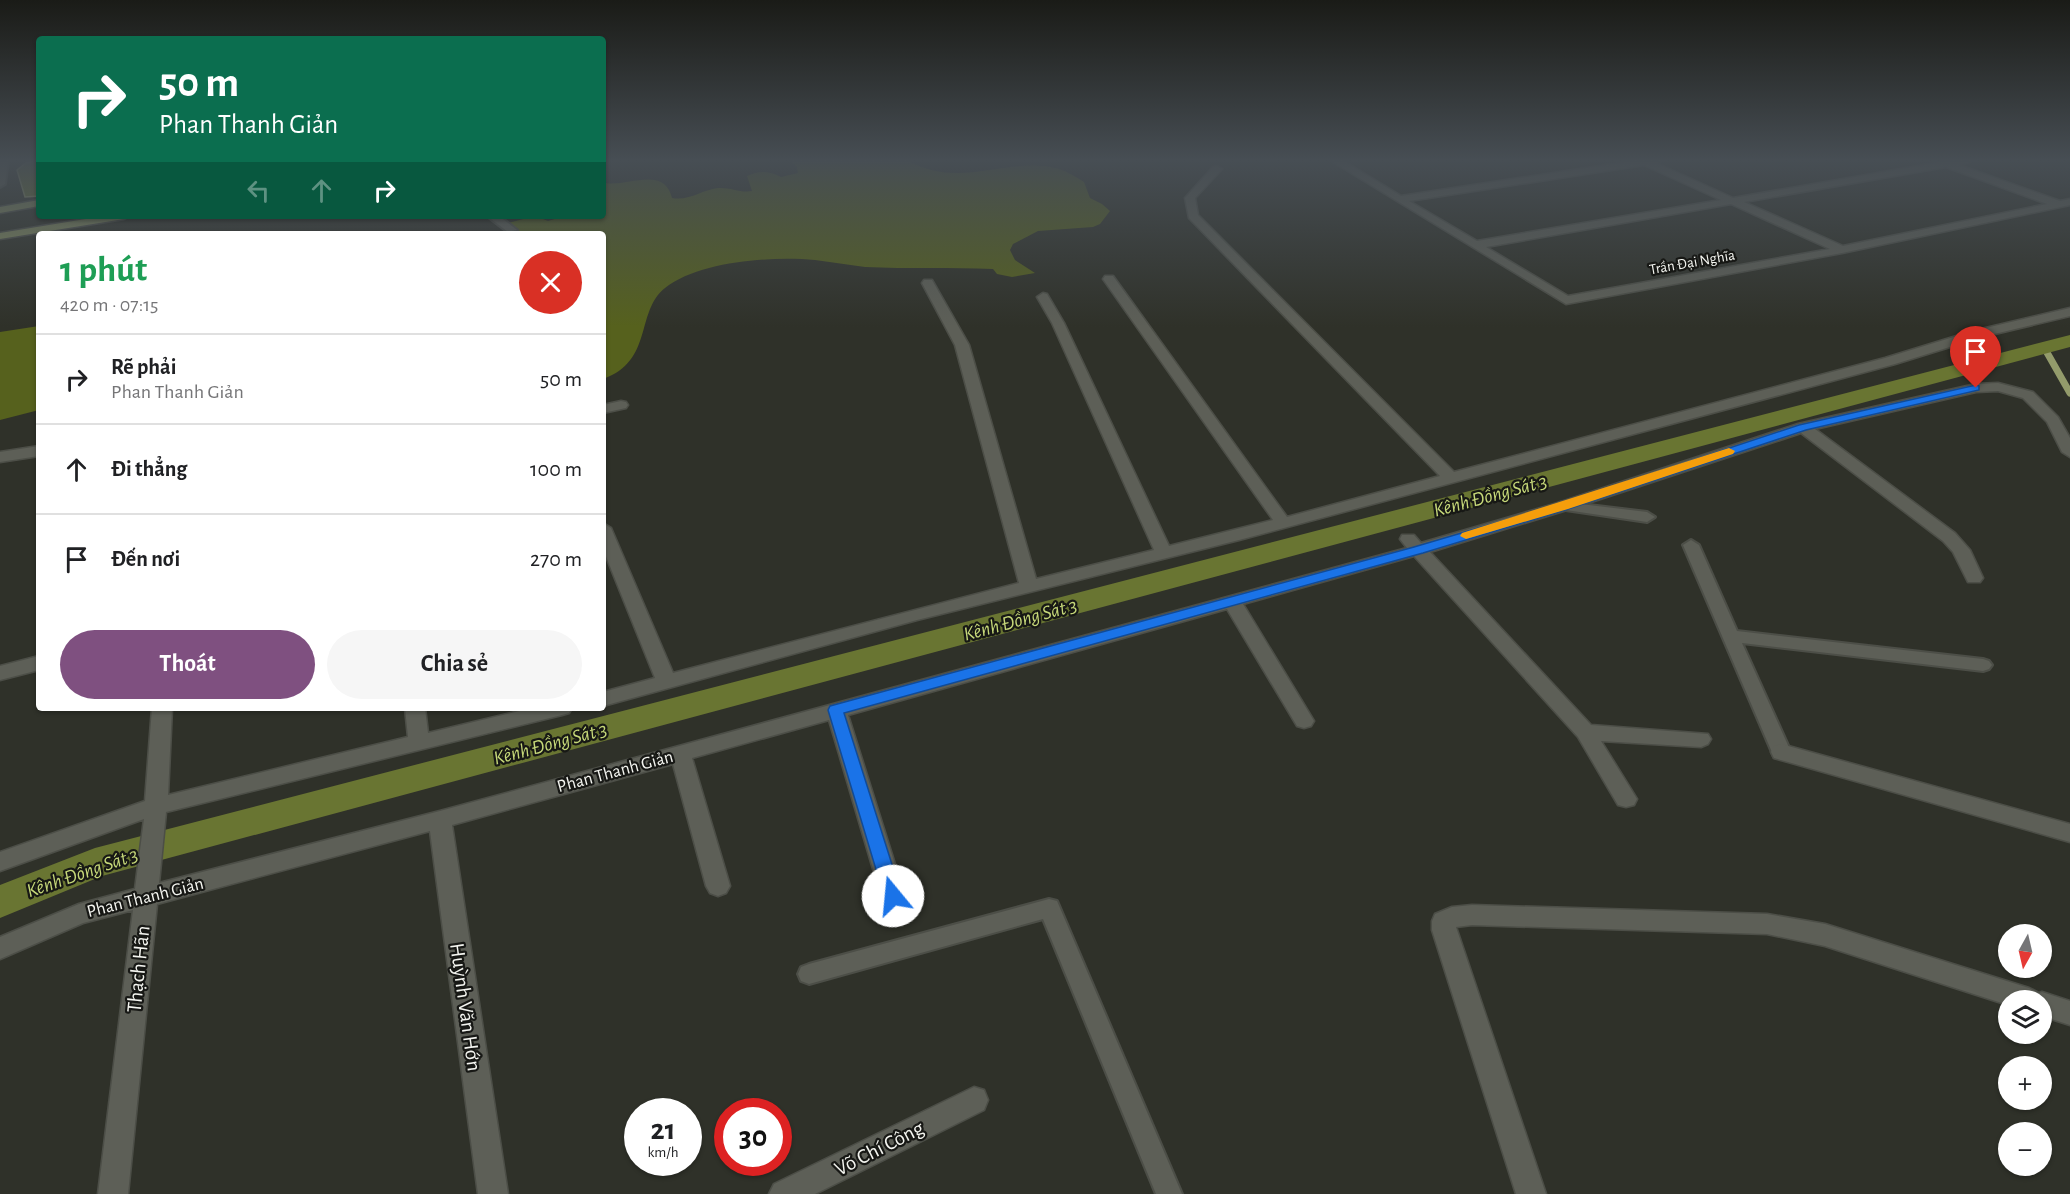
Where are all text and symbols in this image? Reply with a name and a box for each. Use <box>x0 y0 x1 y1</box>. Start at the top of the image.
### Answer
icon: right <box>60 60 138 138</box>
text: 50 m <box>159 62 239 104</box>
text: Phan Thanh Giản <box>159 111 338 138</box>
icon: left <box>242 174 275 207</box>
icon: ahead <box>305 174 338 207</box>
icon: right <box>368 174 401 207</box>
street label: Trần Đại Nghĩa <box>1648 248 1736 277</box>
button: close <box>519 251 582 314</box>
text: 1 phút <box>60 252 147 288</box>
text: 420 m · 07:15 <box>60 295 158 315</box>
pin <box>1950 326 2001 388</box>
icon: arrive <box>1959 335 1992 368</box>
text: Rẽ phải <box>111 356 176 378</box>
icon: right <box>60 363 93 396</box>
text: 50 m <box>540 368 582 390</box>
text: Phan Thanh Giản <box>111 382 244 402</box>
icon: ahead <box>60 453 93 486</box>
text: Đi thẳng <box>111 458 187 480</box>
text: 100 m <box>530 458 582 480</box>
water label: Kênh Đồng Sát 3 <box>1431 471 1549 521</box>
icon: arrive <box>60 543 93 576</box>
text: Đến nơi <box>111 548 180 570</box>
text: 270 m <box>530 548 582 570</box>
water label: Kênh Đồng Sát 3 <box>961 595 1079 645</box>
button: Thoát <box>60 630 315 699</box>
button: Chia sẻ <box>327 630 582 699</box>
water label: Kênh Đồng Sát 3 <box>491 719 609 769</box>
street label: Phan Thanh Giản <box>555 748 675 796</box>
water label: Kênh Đồng Sát 3 <box>24 845 141 901</box>
position arrow <box>861 864 925 928</box>
street label: Phan Thanh Giản <box>85 875 205 921</box>
street label: Thạch Hãn <box>123 924 154 1014</box>
north arrow <box>1998 924 2052 978</box>
map controls <box>1998 924 2052 1176</box>
street label: Huỳnh Văn Hớn <box>446 942 485 1072</box>
button: layers <box>1998 990 2052 1044</box>
button: + <box>1998 1056 2052 1110</box>
speed limit sign: 30 <box>714 1098 792 1176</box>
text: 21 <box>651 1115 675 1145</box>
street label: Võ Chí Công <box>831 1117 928 1180</box>
button: − <box>1998 1122 2052 1176</box>
text: km/h <box>648 1145 678 1160</box>

